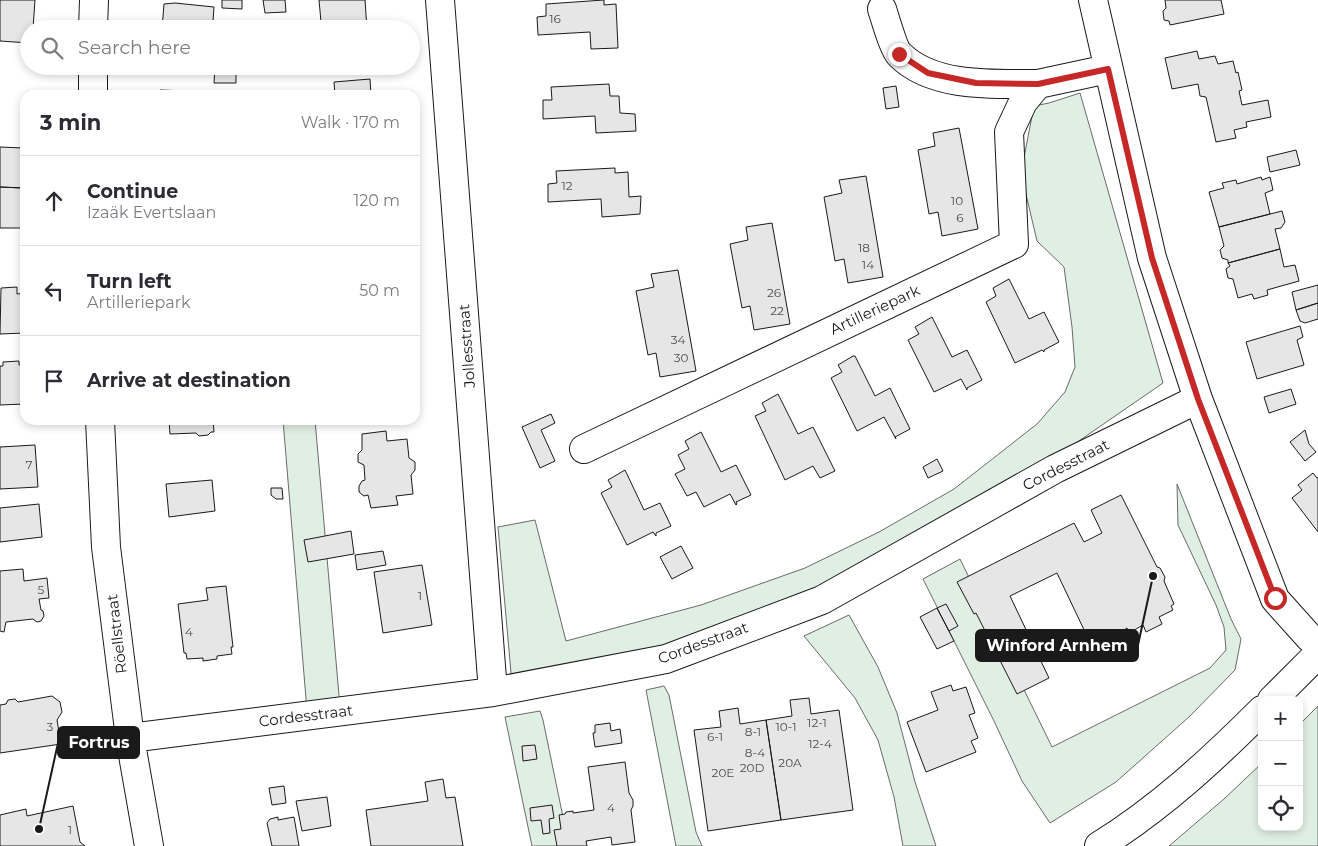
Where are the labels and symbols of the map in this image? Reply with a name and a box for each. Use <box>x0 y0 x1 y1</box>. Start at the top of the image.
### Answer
house number: 16 <box>549 11 561 26</box>
route end <box>888 43 911 66</box>
house number: 12 <box>561 178 573 193</box>
house number: 10 <box>951 193 963 208</box>
house number: 6 <box>956 210 964 225</box>
house number: 18 <box>858 240 870 255</box>
house number: 14 <box>862 257 874 272</box>
street label: Artilleriepark <box>827 280 923 339</box>
house number: 26 <box>767 285 781 300</box>
street label: Jollesstraat <box>454 303 479 390</box>
house number: 22 <box>770 303 784 318</box>
house number: 34 <box>671 332 685 347</box>
house number: 30 <box>674 350 688 365</box>
street label: Cordesstraat <box>1019 435 1112 495</box>
house number: 7 <box>25 457 33 472</box>
house number: 5 <box>38 582 45 597</box>
route start <box>1264 587 1287 610</box>
house number: 1 <box>418 588 422 603</box>
street label: Röellstraat <box>102 593 131 675</box>
street label: Cordesstraat <box>655 617 751 668</box>
house number: 4 <box>185 624 193 639</box>
callout: Winford Arnhem <box>976 630 1138 661</box>
text: Winford Arnhem <box>986 636 1128 655</box>
street label: Cordesstraat <box>258 700 354 731</box>
house number: 12-1 <box>807 715 827 730</box>
house number: 3 <box>47 719 54 734</box>
house number: 10-1 <box>775 719 797 734</box>
house number: 8-1 <box>745 724 761 739</box>
callout: Fortrus <box>58 727 139 758</box>
house number: 6-1 <box>707 729 723 744</box>
text: Fortrus <box>69 733 130 752</box>
house number: 12-4 <box>808 736 832 751</box>
house number: 8-4 <box>745 745 765 760</box>
house number: 20A <box>778 755 802 770</box>
house number: 20D <box>740 760 764 775</box>
house number: 20E <box>712 765 734 780</box>
house number: 4 <box>607 800 615 815</box>
house number: 1 <box>68 822 72 837</box>

